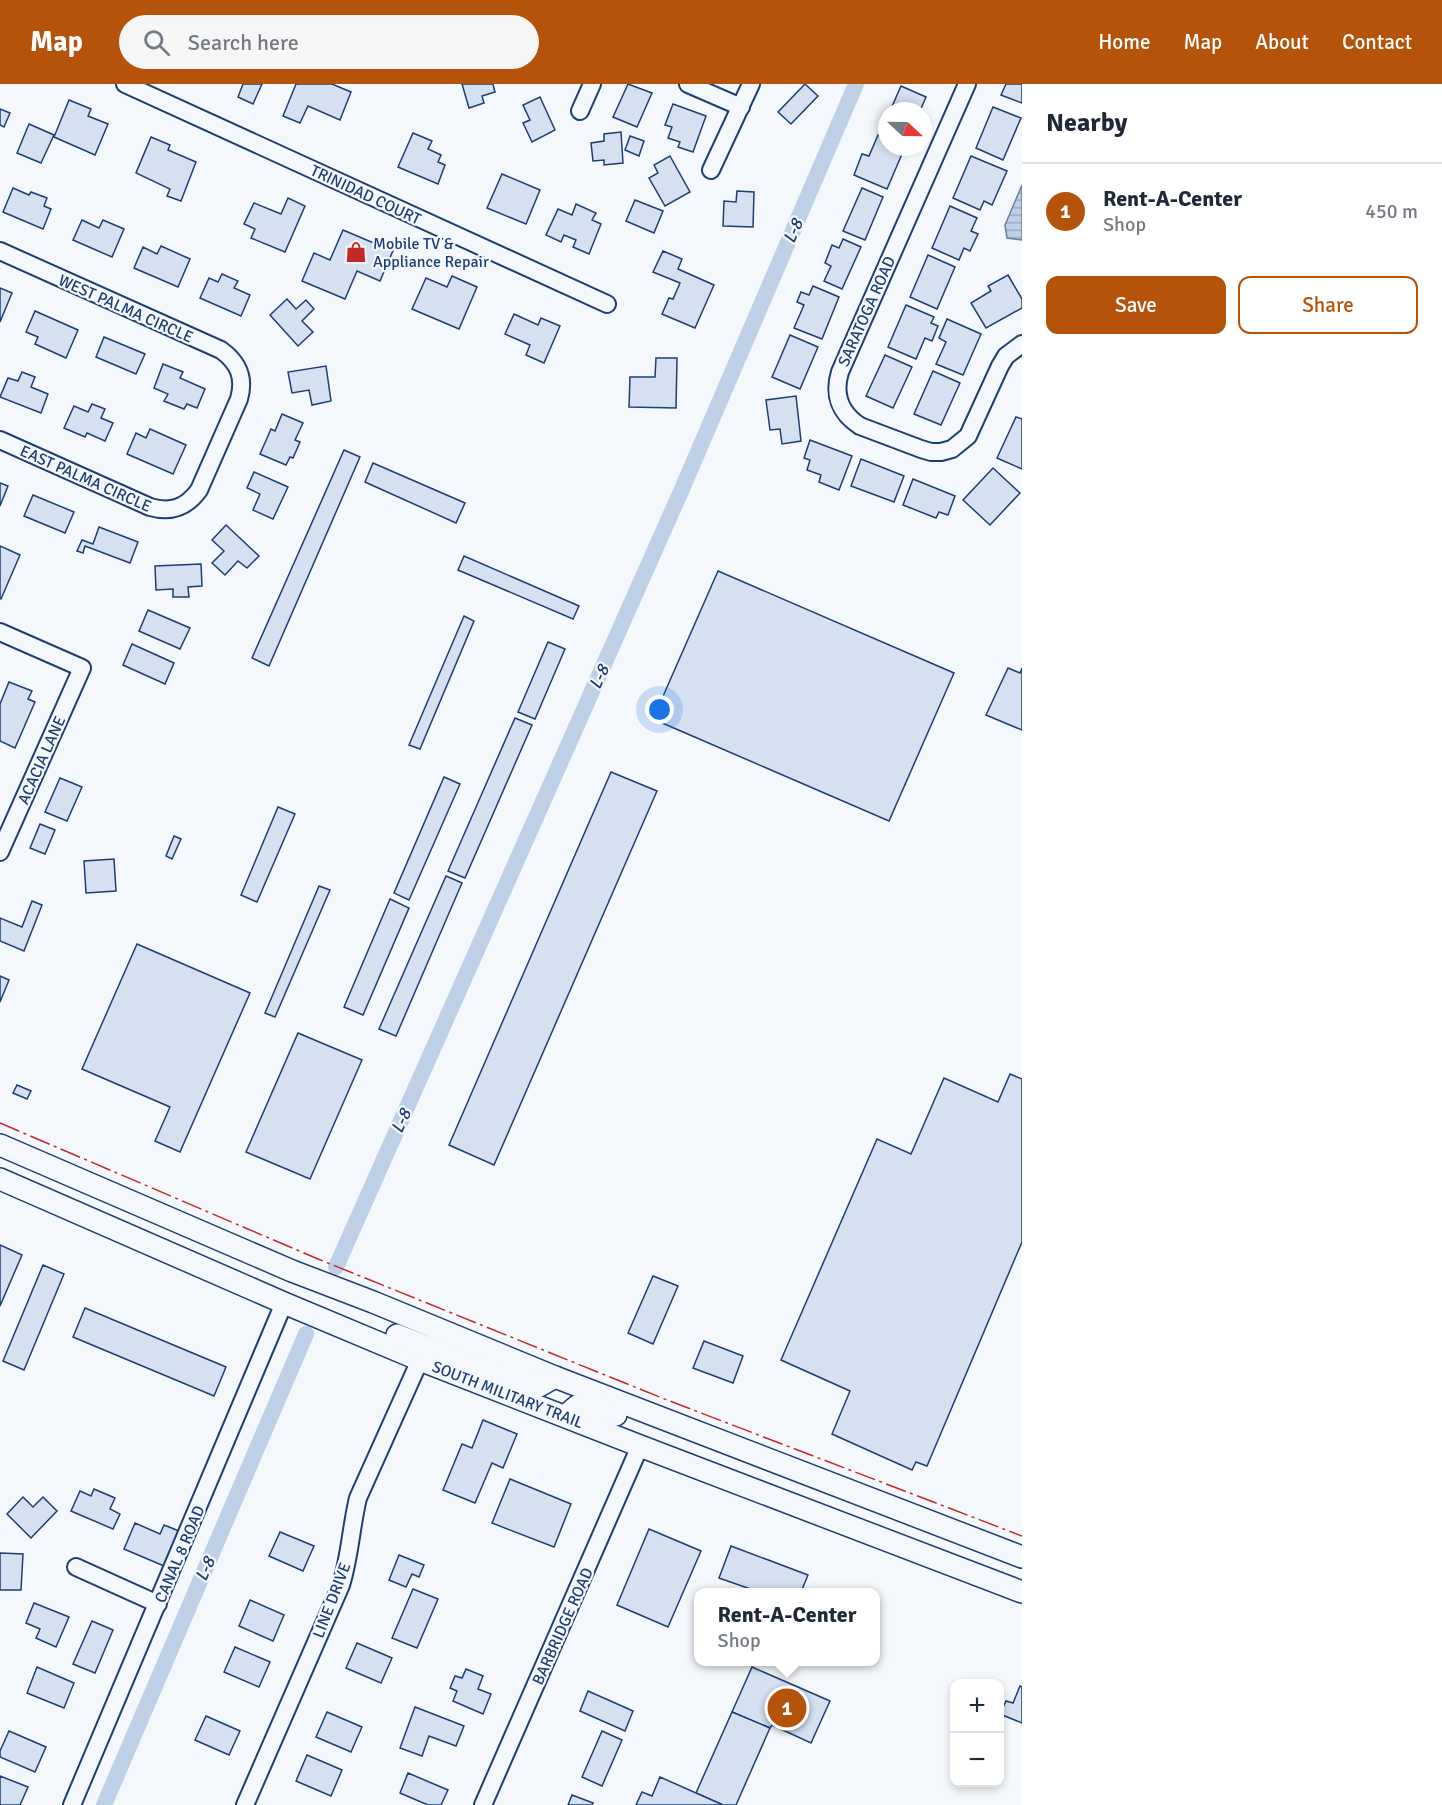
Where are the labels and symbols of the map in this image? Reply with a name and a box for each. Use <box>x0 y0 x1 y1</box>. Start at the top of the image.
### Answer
north arrow <box>878 102 932 156</box>
street label: TRINIDAD COURT <box>307 161 424 229</box>
water label: L-8 <box>778 214 808 246</box>
place label: Mobile TV & Appliance Repair <box>373 234 489 272</box>
shop icon: Mobile TV & Appliance Repair <box>344 240 368 264</box>
street label: SARATOGA ROAD <box>834 253 900 370</box>
street label: WEST PALMA CIRCLE <box>55 270 196 348</box>
street label: EAST PALMA CIRCLE <box>17 441 154 517</box>
water label: L-8 <box>584 660 614 693</box>
your location <box>645 695 674 724</box>
street label: ACACIA LANE <box>14 713 70 808</box>
water label: L-8 <box>386 1104 416 1137</box>
street label: SOUTH MILITARY TRAIL <box>429 1357 586 1433</box>
street label: CANAL 8 ROAD <box>150 1503 209 1606</box>
water label: L-8 <box>190 1552 220 1584</box>
street label: LINE DRIVE <box>308 1560 355 1641</box>
street label: BARBRIDGE ROAD <box>528 1565 598 1688</box>
pin: 1 <box>768 1686 806 1730</box>

